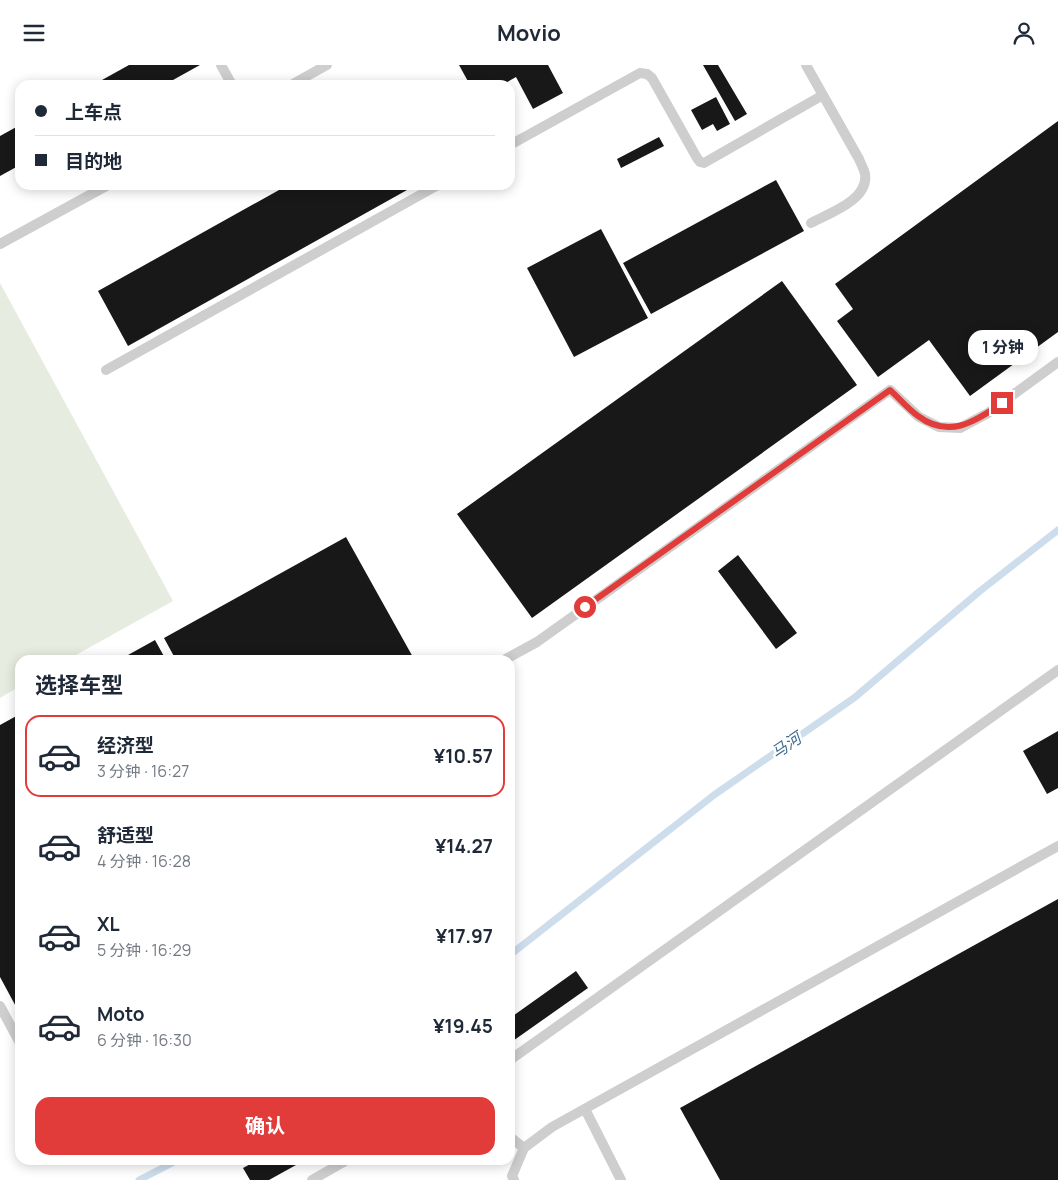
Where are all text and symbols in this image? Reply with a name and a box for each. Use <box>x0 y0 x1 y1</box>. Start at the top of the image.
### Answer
text: Movio <box>497 18 561 48</box>
icon: menu <box>20 19 48 47</box>
icon: person <box>1010 19 1038 47</box>
text: 上车点 <box>65 99 122 125</box>
text: 目的地 <box>65 148 122 174</box>
callout: 1 分钟 <box>967 331 1037 365</box>
text: 1 分钟 <box>982 336 1024 358</box>
route end <box>991 392 1013 414</box>
route start <box>574 596 596 618</box>
text: 选择车型 <box>35 670 123 700</box>
water label: 马河 <box>767 725 808 763</box>
text: 经济型 <box>97 732 154 758</box>
icon: car <box>37 734 82 779</box>
text: ¥10.57 <box>434 743 493 769</box>
text: 3 分钟 · 16:27 <box>97 760 189 782</box>
text: 舒适型 <box>97 822 154 848</box>
icon: car <box>37 824 82 869</box>
text: ¥14.27 <box>435 833 493 859</box>
text: 4 分钟 · 16:28 <box>97 850 191 872</box>
text: XL <box>97 911 120 937</box>
icon: car <box>37 914 82 959</box>
text: ¥17.97 <box>436 923 493 949</box>
text: 5 分钟 · 16:29 <box>97 939 191 961</box>
text: Moto <box>97 1001 144 1027</box>
icon: car <box>37 1004 82 1049</box>
text: ¥19.45 <box>433 1013 493 1039</box>
text: 6 分钟 · 16:30 <box>97 1029 192 1051</box>
button: 确认 <box>35 1097 495 1155</box>

